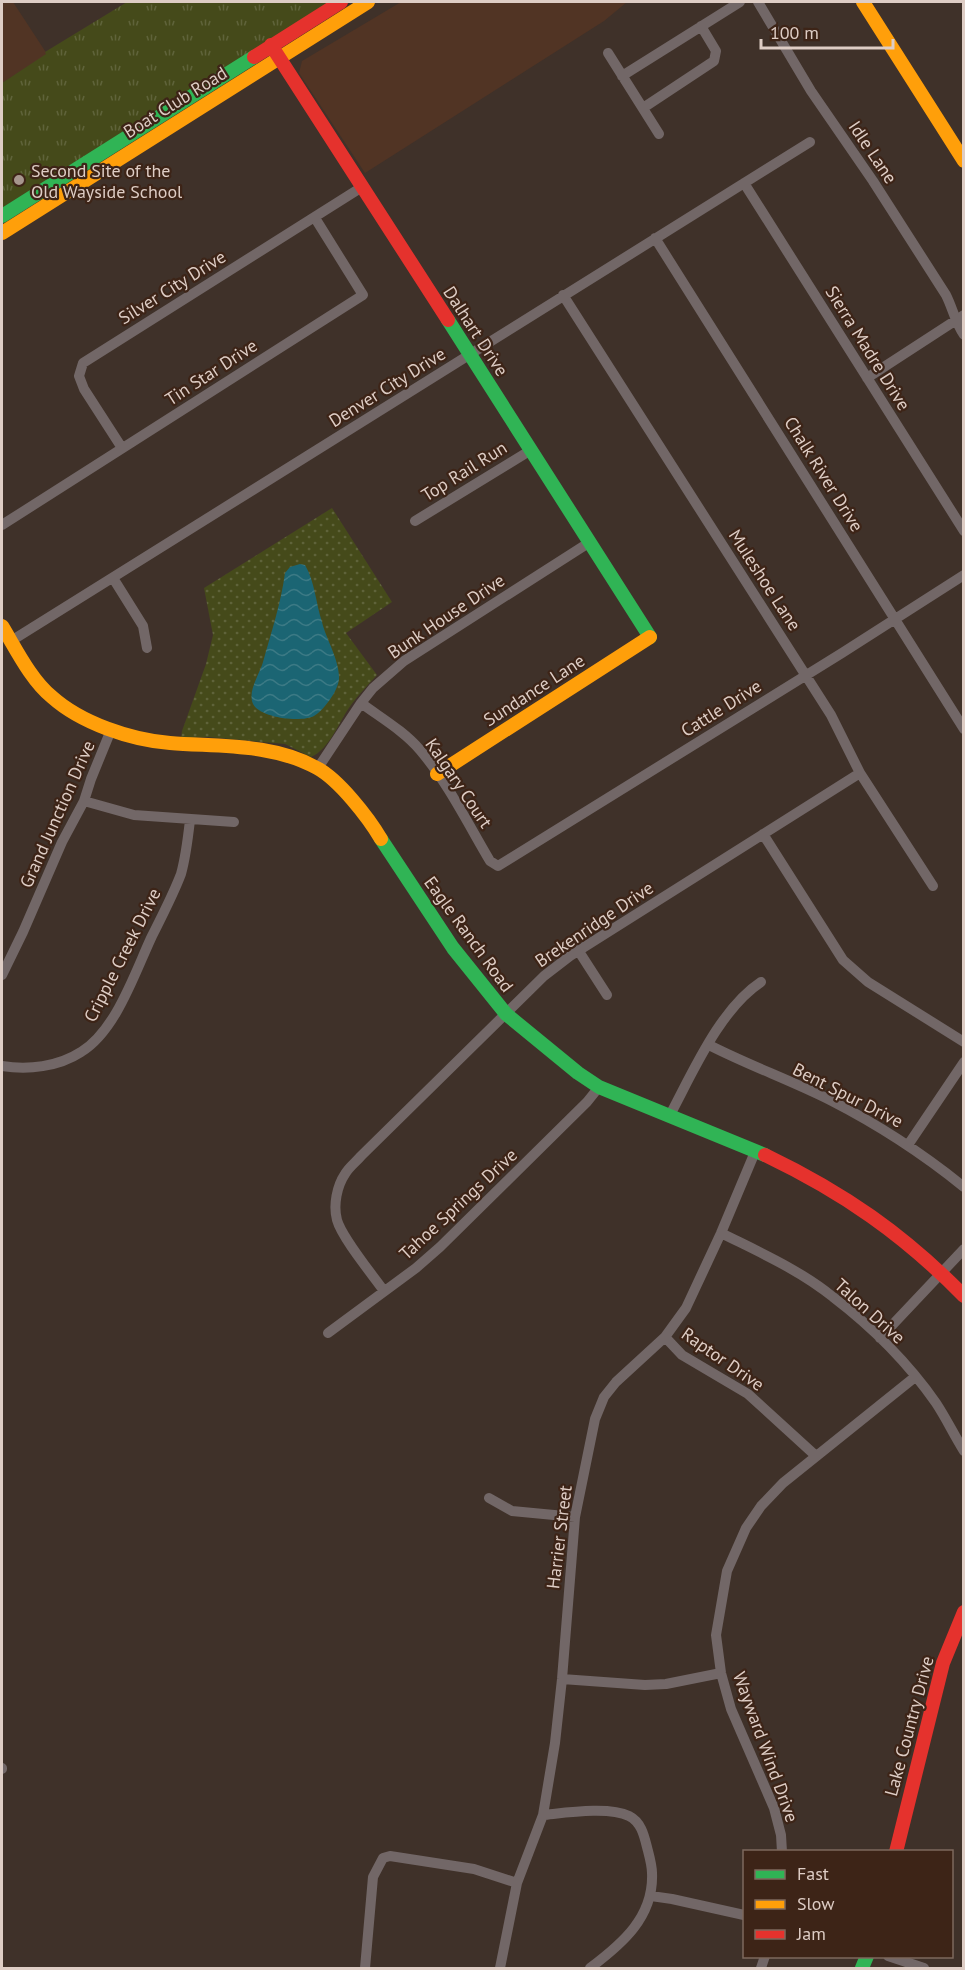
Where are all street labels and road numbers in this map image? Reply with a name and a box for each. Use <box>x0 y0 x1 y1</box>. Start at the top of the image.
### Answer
street label: Boat Club Road <box>119 61 231 143</box>
street label: Idle Lane <box>844 116 902 188</box>
street label: Silver City Drive <box>114 245 230 329</box>
street label: Sierra Madre Drive <box>820 281 916 415</box>
street label: Dalhart Drive <box>438 282 514 380</box>
street label: Tin Star Drive <box>161 334 261 410</box>
street label: Denver City Drive <box>324 342 450 432</box>
street label: Chalk River Drive <box>779 412 869 536</box>
street label: Top Rail Run <box>417 436 511 506</box>
street label: Muleshoe Lane <box>724 525 806 635</box>
street label: Bunk House Drive <box>383 568 509 664</box>
street label: Sundance Lane <box>479 649 589 731</box>
street label: Cattle Drive <box>676 674 766 742</box>
street label: Kalgary Court <box>420 734 498 832</box>
street label: Grand Junction Drive <box>14 737 100 891</box>
street label: Eagle Ranch Road <box>419 872 519 996</box>
street label: Brekenridge Drive <box>530 876 658 972</box>
street label: Cripple Creek Drive <box>78 884 166 1026</box>
street label: Bent Spur Drive <box>789 1057 907 1133</box>
street label: Tahoe Springs Drive <box>394 1143 522 1265</box>
street label: Talon Drive <box>830 1273 910 1349</box>
street label: Raptor Drive <box>677 1322 769 1396</box>
street label: Harrier Street <box>541 1484 577 1590</box>
street label: Lake Country Drive <box>879 1653 939 1799</box>
street label: Wayward Wind Drive <box>728 1669 804 1825</box>

